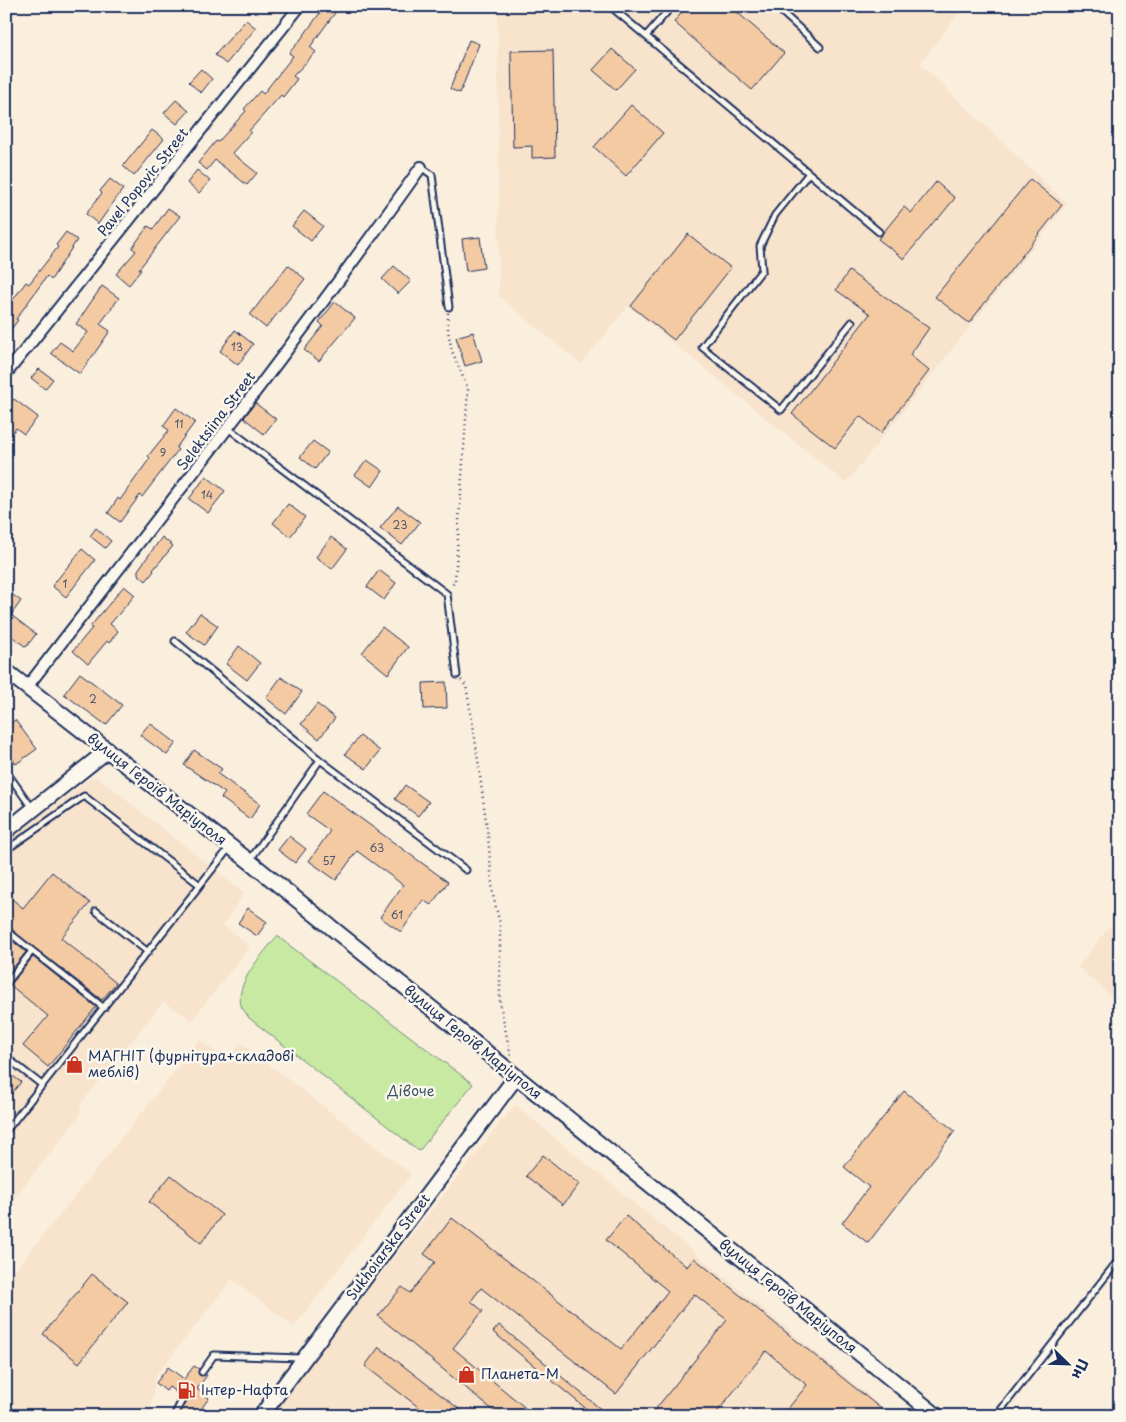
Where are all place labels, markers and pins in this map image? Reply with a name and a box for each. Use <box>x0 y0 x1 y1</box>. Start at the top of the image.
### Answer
place label: МАГНІТ (фурнітура+складові меблів) <box>88 1045 294 1082</box>
shop icon: МАГНІТ (фурнітура+складові меблів) <box>64 1054 84 1074</box>
place label: Планета-М <box>481 1363 559 1384</box>
shop icon: Планета-М <box>457 1364 477 1384</box>
place label: Інтер-Нафта <box>201 1379 289 1400</box>
fuel station icon: Інтер-Нафта <box>177 1380 197 1400</box>

